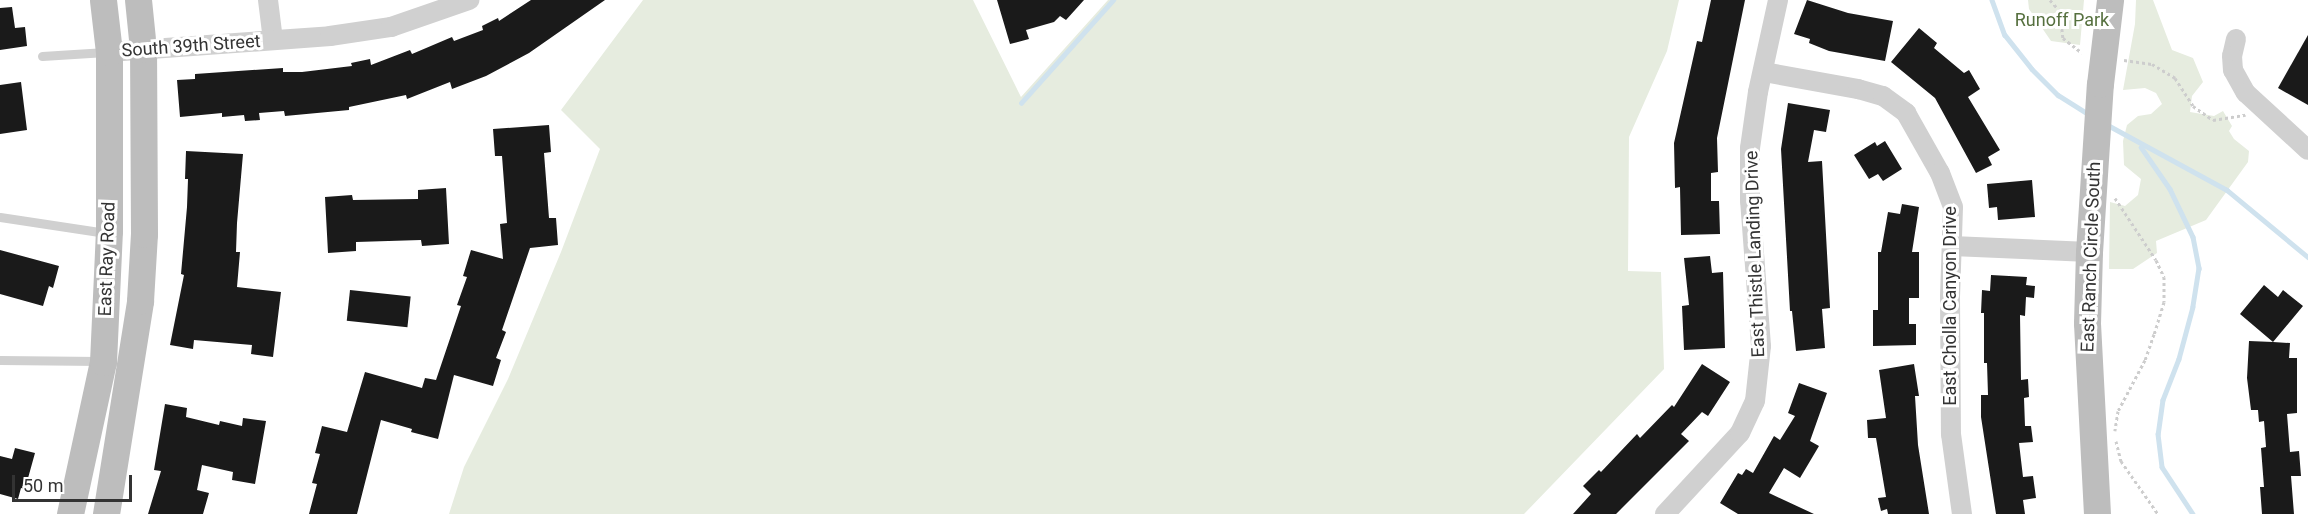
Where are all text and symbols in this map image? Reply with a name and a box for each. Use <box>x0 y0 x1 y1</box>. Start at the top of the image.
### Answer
park label: Runoff Park <box>2015 9 2109 31</box>
street label: South 39th Street <box>121 30 261 62</box>
street label: East Thistle Landing Drive <box>1741 150 1769 358</box>
street label: East Ranch Circle South <box>2077 161 2105 353</box>
street label: East Ray Road <box>94 201 120 317</box>
street label: East Cholla Canyon Drive <box>1939 206 1961 406</box>
scale bar <box>15 463 135 501</box>
text: 50 m <box>23 475 63 496</box>

